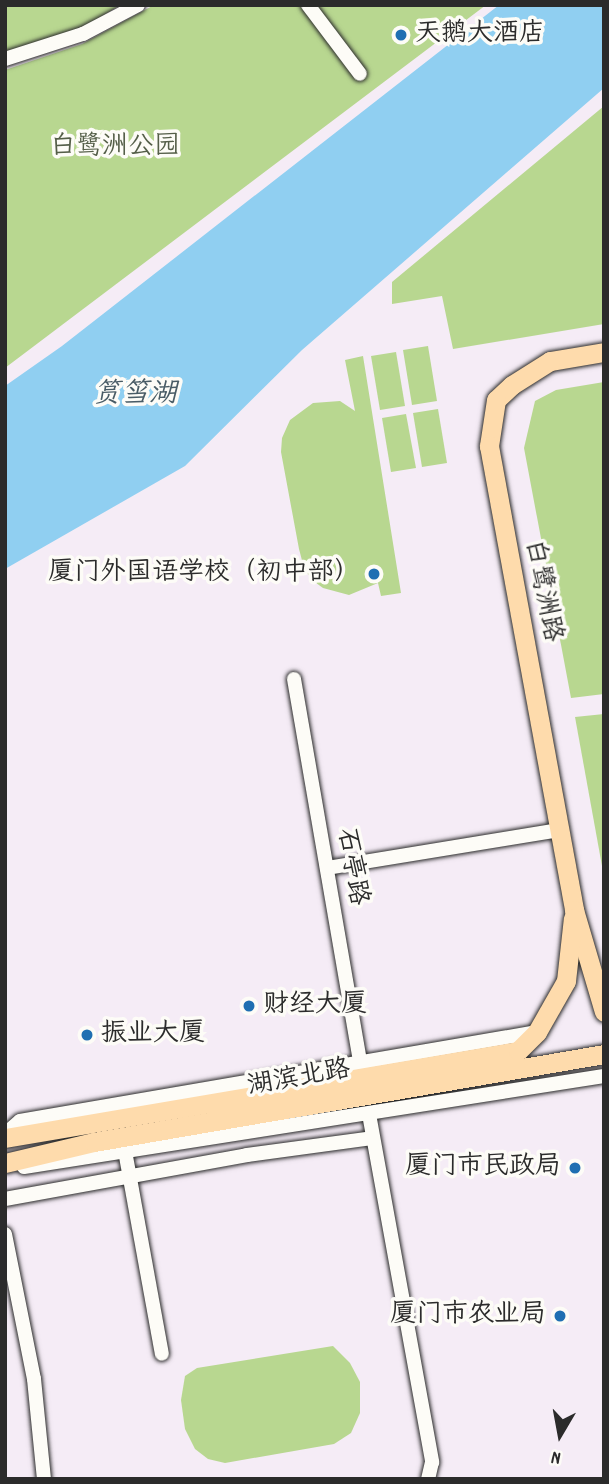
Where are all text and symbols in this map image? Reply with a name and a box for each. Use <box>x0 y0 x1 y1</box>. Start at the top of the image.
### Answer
place label: 天鹅大酒店 <box>415 19 545 51</box>
marker: 天鹅大酒店 <box>393 27 409 43</box>
park label: 白鹭洲公园 <box>50 132 180 164</box>
water label: 筼筜湖 <box>93 379 177 413</box>
street label: 白鹭洲路 <box>517 537 567 645</box>
place label: 厦门外国语学校（初中部） <box>48 558 360 590</box>
marker: 厦门外国语学校（初中部） <box>366 566 382 582</box>
street label: 石亭路 <box>329 826 373 908</box>
place label: 财经大厦 <box>263 990 367 1022</box>
marker: 财经大厦 <box>241 998 257 1014</box>
place label: 振业大厦 <box>101 1019 205 1051</box>
marker: 振业大厦 <box>79 1027 95 1043</box>
street label: 湖滨北路 <box>245 1055 353 1103</box>
place label: 厦门市民政局 <box>405 1152 561 1184</box>
marker: 厦门市民政局 <box>567 1160 583 1176</box>
place label: 厦门市农业局 <box>390 1300 546 1332</box>
marker: 厦门市农业局 <box>552 1308 568 1324</box>
north arrow <box>525 1400 595 1470</box>
text: N <box>549 1442 563 1470</box>

